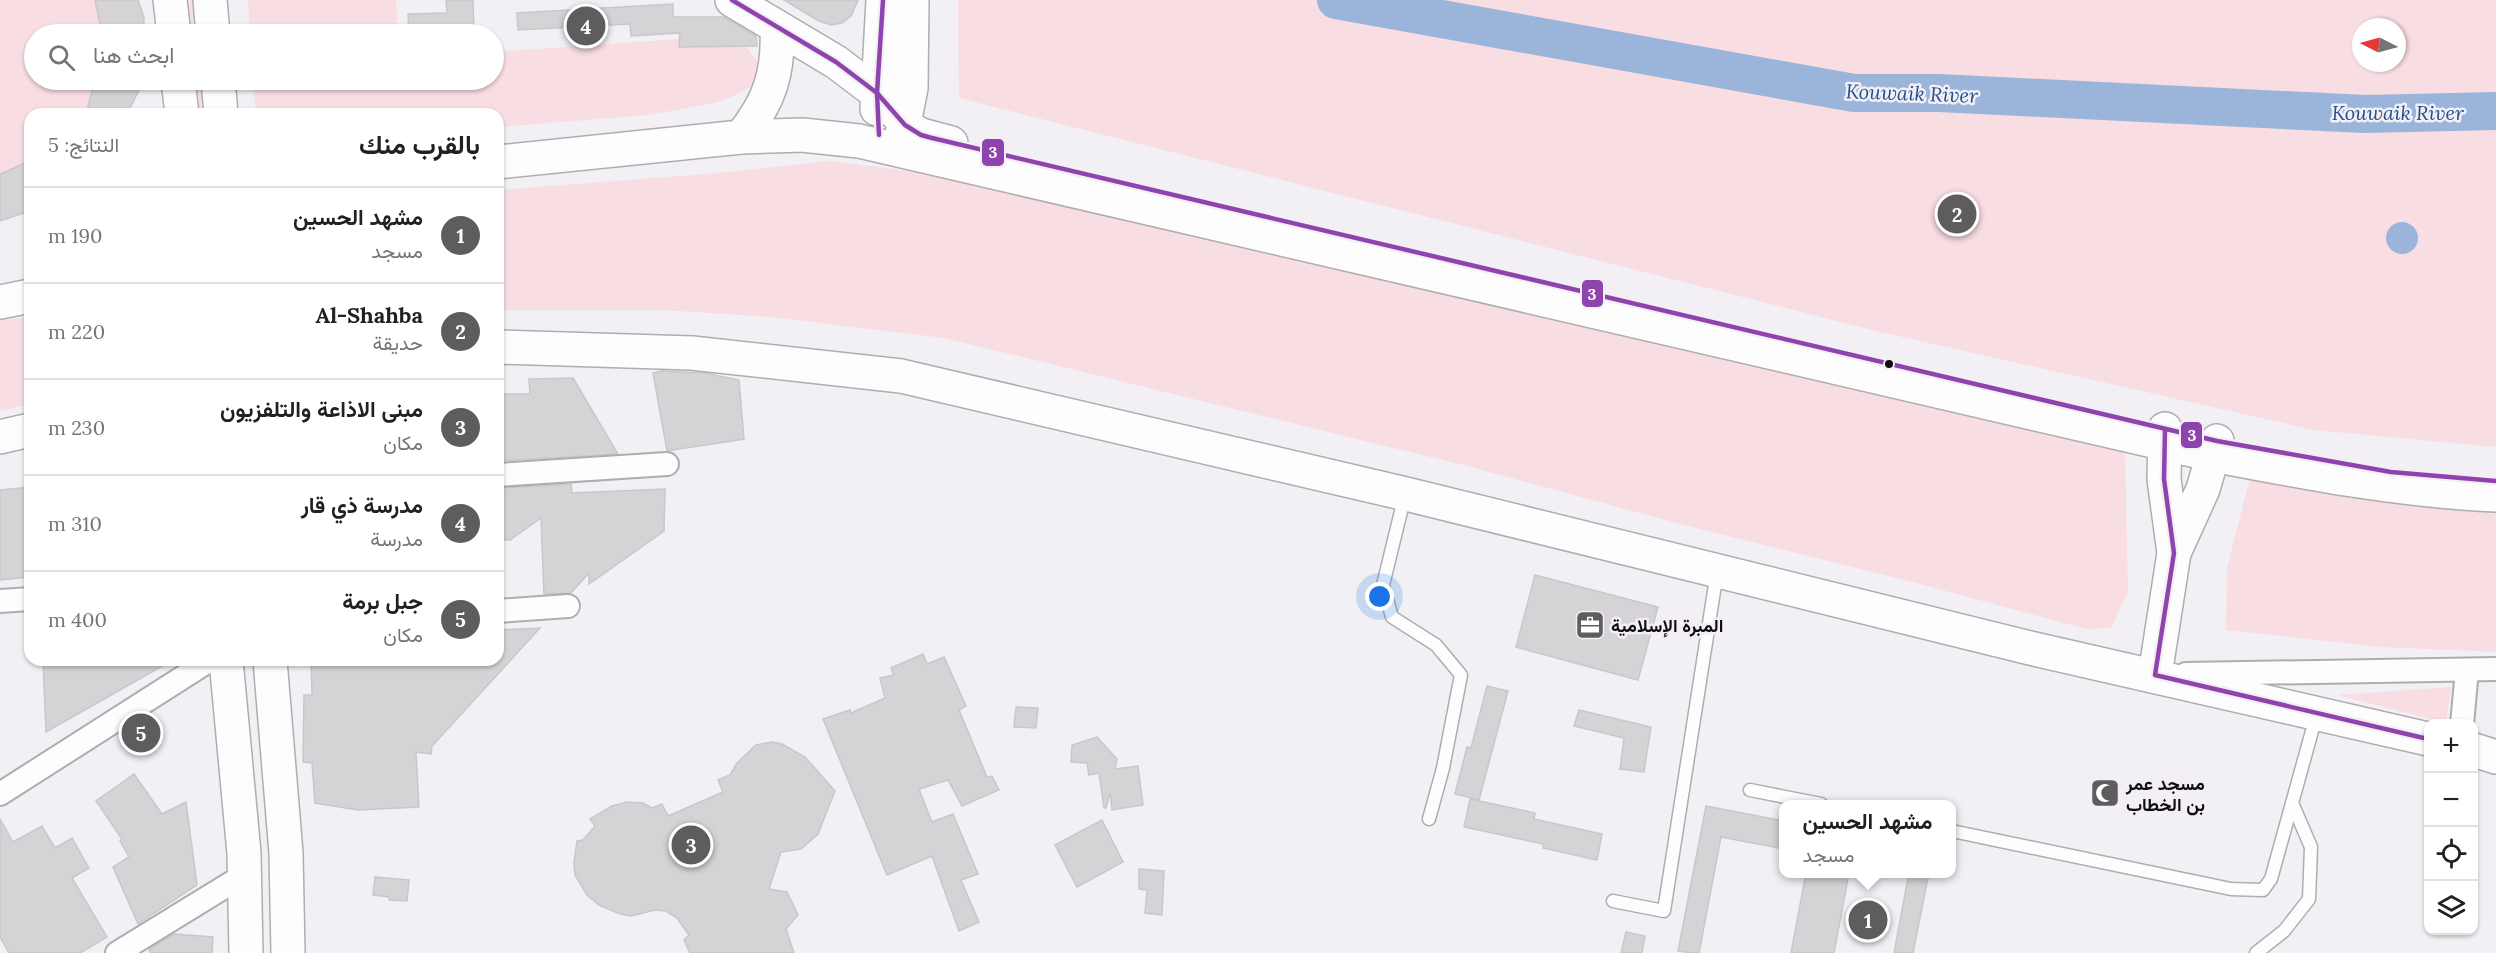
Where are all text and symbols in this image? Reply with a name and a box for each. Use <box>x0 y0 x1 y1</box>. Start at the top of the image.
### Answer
pin: 4 <box>566 3 606 48</box>
north arrow <box>2352 18 2406 72</box>
search box <box>24 24 504 90</box>
icon: search <box>45 41 78 74</box>
text: ابحث هنا <box>93 41 174 69</box>
water label: Kouwaik River <box>1845 78 1979 108</box>
water label: Kouwaik River <box>2332 100 2465 125</box>
text: بالقرب منك <box>359 128 480 161</box>
text: النتائج: 5 <box>48 132 119 157</box>
line badge: 3 <box>981 138 1005 167</box>
text: 3 <box>989 142 998 162</box>
pin: 2 <box>1938 192 1976 236</box>
text: مشهد الحسين <box>293 203 423 231</box>
text: 190 m <box>48 223 102 248</box>
text: 1 <box>456 223 465 248</box>
text: مسجد <box>371 238 423 263</box>
line badge: 3 <box>1581 279 1604 308</box>
text: 3 <box>1588 284 1597 304</box>
text: Al-Shahba <box>315 301 423 329</box>
text: 220 m <box>48 319 105 344</box>
text: 2 <box>455 319 466 344</box>
text: حديقة <box>372 330 423 355</box>
unlabelled marker <box>1883 358 1895 370</box>
text: مبنى الاذاعة والتلفزيون <box>220 395 423 423</box>
text: 230 m <box>48 415 105 440</box>
text: 3 <box>455 415 466 440</box>
line badge: 3 <box>2180 421 2203 449</box>
text: 3 <box>2188 425 2197 445</box>
text: مكان <box>383 430 423 455</box>
text: مدرسة ذي قار <box>301 491 423 519</box>
text: 310 m <box>48 511 102 536</box>
text: 4 <box>455 511 466 536</box>
text: مدرسة <box>370 526 423 551</box>
your location <box>1365 582 1394 611</box>
text: جبل برمة <box>342 587 423 615</box>
text: 400 m <box>48 607 107 632</box>
text: 5 <box>455 607 466 632</box>
office icon: المبرة الإسلامية <box>1574 609 1606 641</box>
place label: المبرة الإسلامية <box>1611 614 1723 638</box>
text: مكان <box>383 622 423 647</box>
pin: 5 <box>122 710 160 756</box>
map controls <box>2424 719 2478 935</box>
button: + <box>2424 719 2478 773</box>
place label: مسجد عمر بن الخطاب <box>2125 772 2205 816</box>
button: − <box>2424 773 2478 827</box>
mosque icon: مسجد عمر بن الخطاب <box>2089 777 2121 809</box>
popup <box>1779 800 1956 878</box>
text: مشهد الحسين <box>1803 807 1932 835</box>
pin: 3 <box>672 822 710 868</box>
button: locate <box>2424 827 2478 881</box>
text: مسجد <box>1803 842 1854 867</box>
button: layers <box>2424 881 2478 935</box>
pin: 1 <box>1848 898 1888 942</box>

